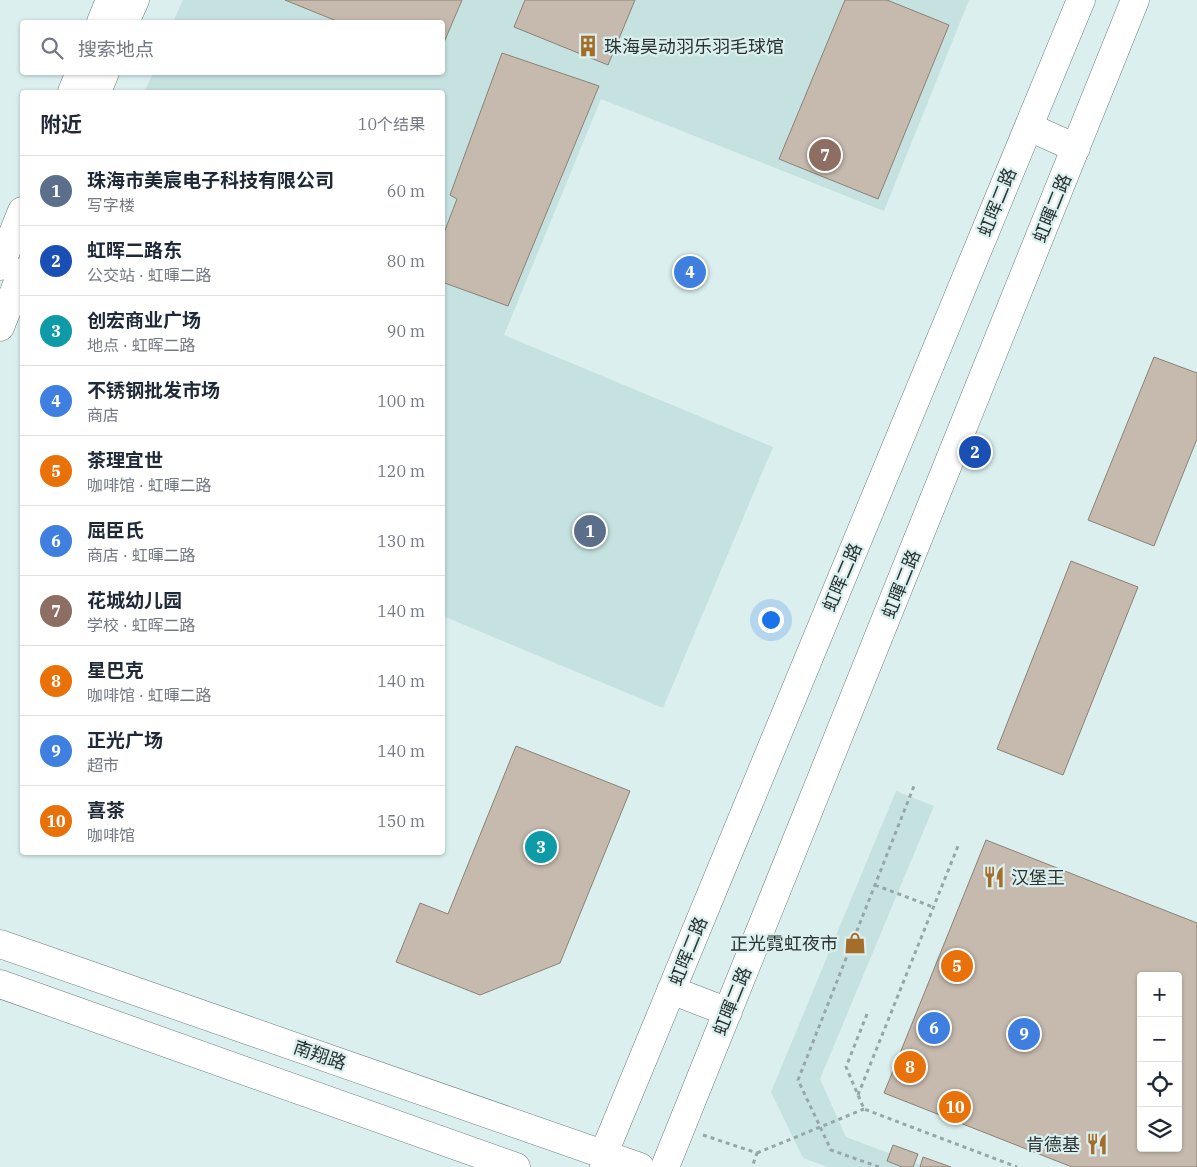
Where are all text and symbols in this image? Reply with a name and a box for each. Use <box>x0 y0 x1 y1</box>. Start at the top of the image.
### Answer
search box <box>20 20 445 75</box>
building icon: 珠海昊动羽乐羽毛球馆 <box>575 33 601 59</box>
icon: search <box>38 34 66 62</box>
place label: 珠海昊动羽乐羽毛球馆 <box>604 35 784 58</box>
text: 搜索地点 <box>78 37 154 61</box>
text: 附近 <box>40 110 82 138</box>
text: 10个结果 <box>358 114 425 134</box>
pin: 7 <box>809 136 841 174</box>
street label: 虹晖二路 <box>973 164 1021 240</box>
text: 珠海市美宸电子科技有限公司 <box>87 168 334 192</box>
street label: 虹暉二路 <box>1028 170 1076 246</box>
text: 1 <box>51 181 61 201</box>
text: 60 m <box>387 181 425 201</box>
text: 写字楼 <box>87 195 135 215</box>
text: 虹晖二路东 <box>87 238 182 262</box>
text: 2 <box>51 251 61 271</box>
text: 80 m <box>387 251 425 271</box>
pin: 4 <box>674 253 706 291</box>
text: 公交站 · 虹暉二路 <box>87 265 212 285</box>
text: 创宏商业广场 <box>87 308 201 332</box>
text: 3 <box>51 321 61 341</box>
text: 90 m <box>387 321 425 341</box>
text: 地点 · 虹晖二路 <box>87 335 196 355</box>
text: 不锈钢批发市场 <box>87 378 220 402</box>
text: 4 <box>51 391 61 411</box>
text: 100 m <box>377 391 425 411</box>
text: 商店 <box>87 405 119 425</box>
pin: 2 <box>959 433 991 471</box>
text: 茶理宜世 <box>87 448 163 472</box>
text: 5 <box>51 461 61 481</box>
text: 120 m <box>377 461 425 481</box>
text: 咖啡馆 · 虹暉二路 <box>87 475 212 495</box>
pin: 1 <box>574 512 606 550</box>
text: 屈臣氏 <box>87 518 144 542</box>
text: 6 <box>51 531 61 551</box>
text: 130 m <box>377 531 425 551</box>
street label: 虹晖二路 <box>817 539 867 615</box>
text: 商店 · 虹暉二路 <box>87 545 196 565</box>
street label: 虹暉二路 <box>877 546 925 622</box>
text: 花城幼儿园 <box>87 588 182 612</box>
text: 7 <box>51 601 61 621</box>
text: 140 m <box>377 601 425 621</box>
your location <box>758 607 784 633</box>
text: 学校 · 虹晖二路 <box>87 615 196 635</box>
text: 星巴克 <box>87 658 144 682</box>
text: 8 <box>51 671 61 691</box>
text: 140 m <box>377 671 425 691</box>
text: 咖啡馆 · 虹暉二路 <box>87 685 212 705</box>
text: 正光广场 <box>87 728 163 752</box>
text: 9 <box>51 741 61 761</box>
text: 140 m <box>377 741 425 761</box>
text: 超市 <box>87 755 119 775</box>
text: 喜茶 <box>87 798 125 822</box>
text: 10 <box>46 811 66 831</box>
text: 150 m <box>377 811 425 831</box>
text: 咖啡馆 <box>87 825 135 845</box>
pin: 3 <box>525 828 557 866</box>
restaurant icon: 汉堡王 <box>981 864 1007 890</box>
place label: 汉堡王 <box>1011 866 1065 889</box>
street label: 虹晖二路 <box>664 913 712 989</box>
shop icon: 正光霓虹夜市 <box>842 930 868 956</box>
place label: 正光霓虹夜市 <box>730 932 838 955</box>
pin: 5 <box>941 947 973 985</box>
street label: 虹暉二路 <box>708 963 756 1039</box>
map controls <box>1137 972 1182 1152</box>
button: + <box>1137 972 1182 1017</box>
pin: 6 <box>918 1009 950 1047</box>
pin: 9 <box>1008 1015 1040 1053</box>
button: − <box>1137 1017 1182 1062</box>
street label: 南翔路 <box>291 1035 349 1075</box>
pin: 8 <box>894 1048 926 1086</box>
button: locate <box>1137 1062 1182 1107</box>
pin: 10 <box>939 1088 971 1126</box>
button: layers <box>1137 1107 1182 1152</box>
restaurant icon: 肯德基 <box>1084 1131 1110 1157</box>
place label: 肯德基 <box>1026 1133 1080 1156</box>

